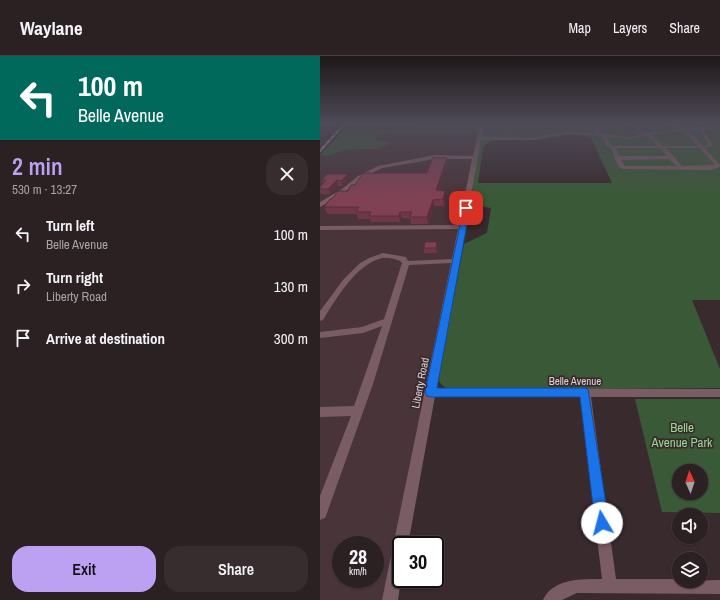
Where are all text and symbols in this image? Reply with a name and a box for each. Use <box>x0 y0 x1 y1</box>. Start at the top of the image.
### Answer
text: Waylane <box>20 15 83 41</box>
text: Map <box>569 19 591 37</box>
text: Layers <box>613 19 647 37</box>
text: Share <box>669 19 700 37</box>
text: 100 m <box>78 67 143 105</box>
icon: left <box>12 72 64 124</box>
text: Belle Avenue <box>78 103 164 128</box>
text: 2 min <box>12 150 63 182</box>
button: close <box>266 153 308 195</box>
text: 530 m · 13:27 <box>12 181 77 198</box>
pin <box>449 191 483 225</box>
icon: arrive <box>455 197 477 219</box>
text: Turn left <box>46 215 94 236</box>
icon: left <box>12 223 34 245</box>
text: 100 m <box>274 224 308 245</box>
text: Belle Avenue <box>46 236 108 253</box>
text: Turn right <box>46 267 103 288</box>
icon: right <box>12 275 34 297</box>
text: 130 m <box>274 276 308 297</box>
text: Liberty Road <box>46 288 107 305</box>
icon: arrive <box>12 327 34 349</box>
text: Arrive at destination <box>46 328 165 349</box>
text: 300 m <box>274 328 308 349</box>
street label: Liberty Road <box>408 356 432 410</box>
street label: Belle Avenue <box>549 374 601 388</box>
park label: Belle Avenue Park <box>651 419 713 451</box>
north arrow <box>672 464 708 500</box>
map controls <box>672 464 708 588</box>
position arrow <box>581 502 623 544</box>
button: sound <box>672 508 708 544</box>
speed limit sign: 30 <box>392 536 444 588</box>
text: 28 <box>349 543 367 570</box>
button: Exit <box>12 546 156 592</box>
button: Share <box>164 546 308 592</box>
button: layers <box>672 552 708 588</box>
text: km/h <box>349 565 367 578</box>

